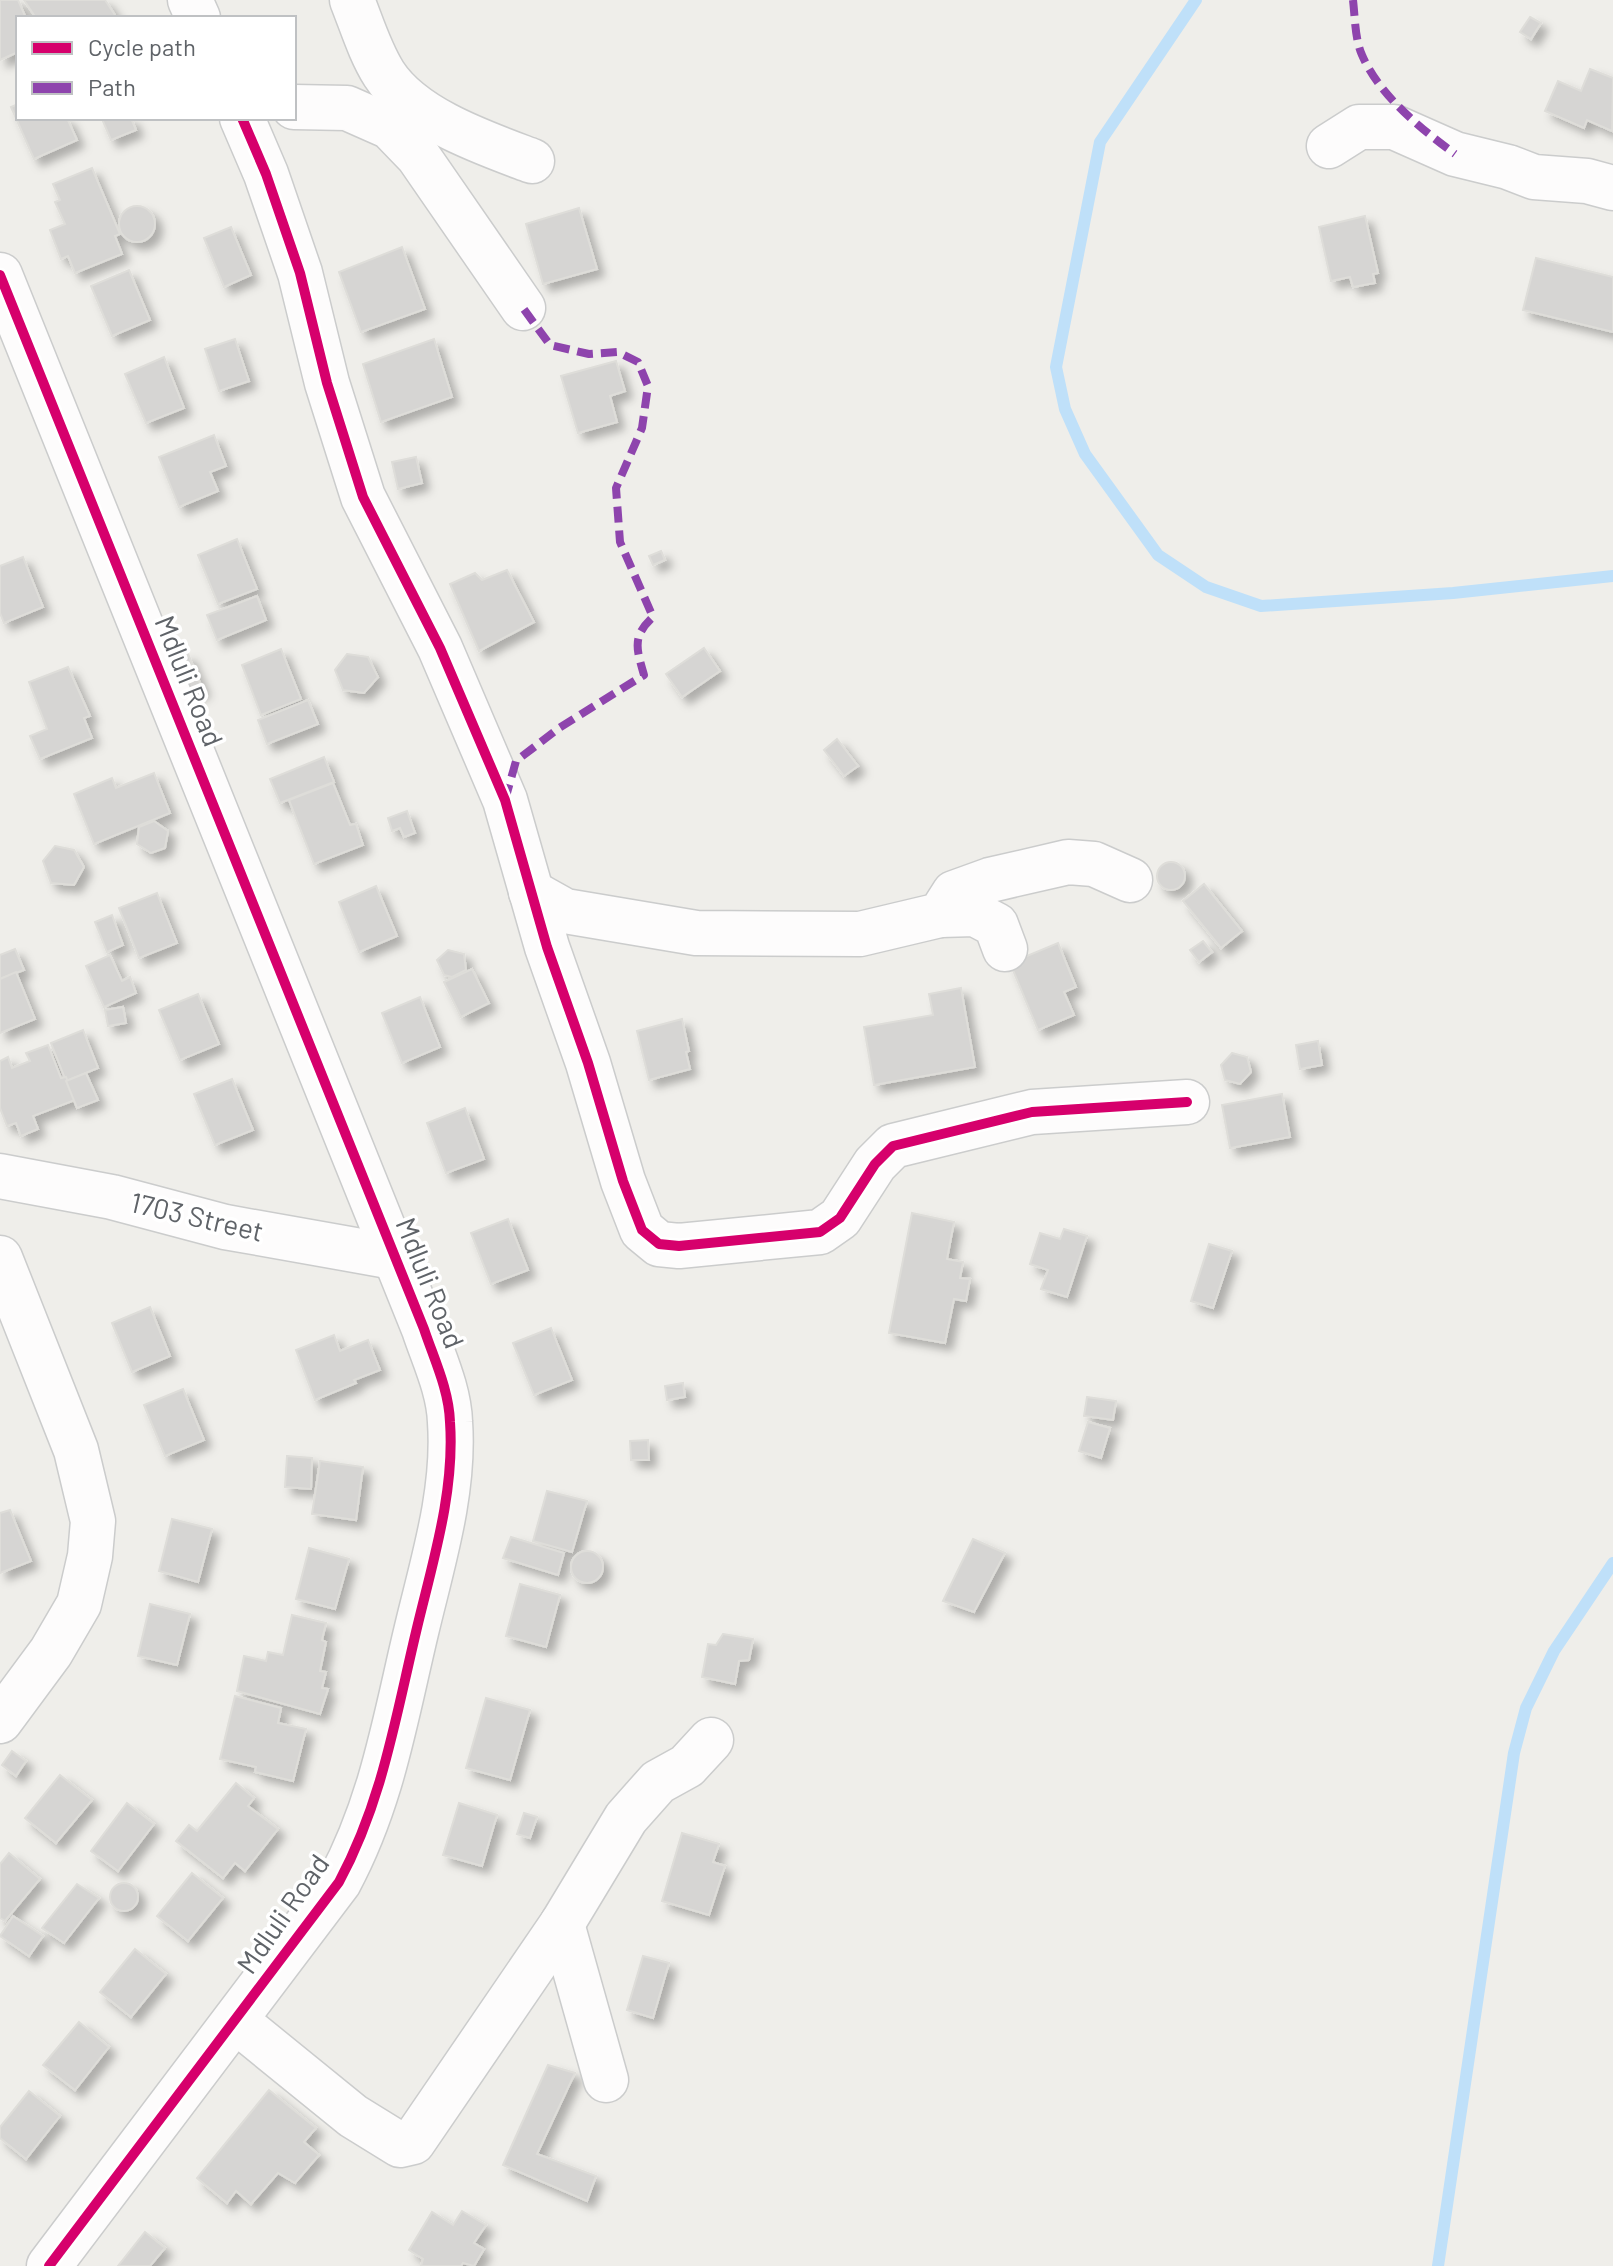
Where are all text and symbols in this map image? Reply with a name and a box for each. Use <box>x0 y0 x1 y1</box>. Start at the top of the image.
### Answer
legend <box>16 16 296 120</box>
text: Cycle path <box>88 32 196 61</box>
text: Path <box>88 72 136 101</box>
street label: Mdluli Road <box>148 610 232 751</box>
street label: 1703 Street <box>127 1184 267 1248</box>
street label: Mdluli Road <box>389 1212 473 1353</box>
street label: Mdluli Road <box>229 1847 336 1980</box>

